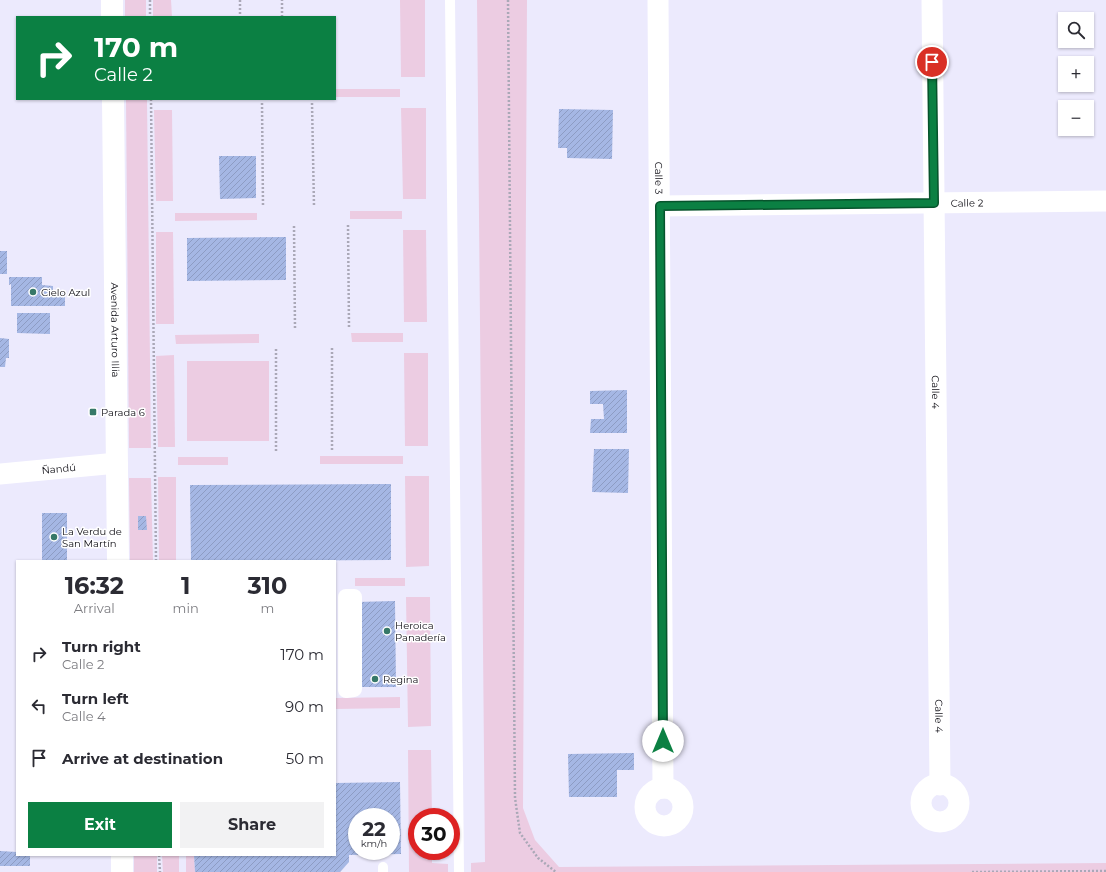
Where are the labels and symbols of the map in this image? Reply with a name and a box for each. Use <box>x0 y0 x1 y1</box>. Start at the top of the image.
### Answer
pin <box>915 45 949 79</box>
street label: Calle 3 <box>653 162 666 195</box>
street label: Calle 2 <box>951 196 984 209</box>
street label: Avenida Arturo Illia <box>108 282 123 378</box>
place label: Cielo Azul <box>41 286 90 299</box>
marker: Cielo Azul <box>28 287 38 297</box>
street label: Calle 4 <box>929 375 943 409</box>
place label: Parada 6 <box>101 406 145 419</box>
marker: Parada 6 <box>88 407 98 417</box>
street label: Ñandú <box>41 460 76 477</box>
place label: La Verdu de San Martín <box>62 525 122 550</box>
marker: La Verdu de San Martín <box>49 532 59 542</box>
place label: Heroica Panadería <box>395 619 446 644</box>
marker: Heroica Panadería <box>382 626 392 636</box>
place label: Regina <box>383 673 418 686</box>
marker: Regina <box>370 674 380 684</box>
street label: Calle 4 <box>933 699 946 733</box>
position arrow <box>642 720 684 762</box>
speed limit sign: 30 <box>408 808 460 860</box>

